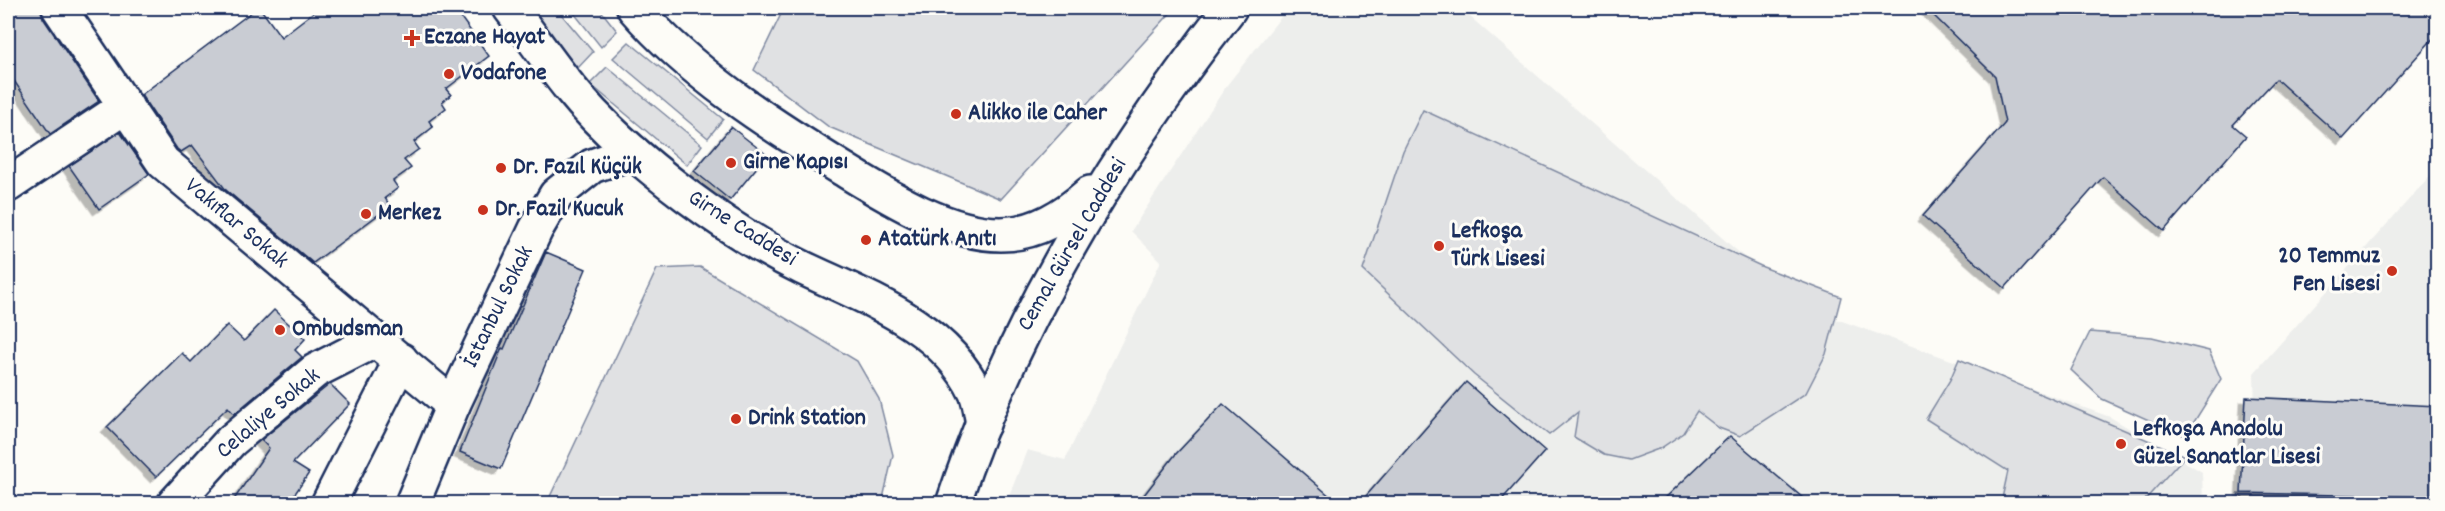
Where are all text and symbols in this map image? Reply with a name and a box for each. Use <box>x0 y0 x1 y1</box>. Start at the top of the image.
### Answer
place label: Eczane Hayat <box>424 21 546 55</box>
marker: Eczane Hayat <box>405 31 419 45</box>
place label: Vodafone <box>461 57 547 91</box>
marker: Vodafone <box>442 67 456 81</box>
place label: Alikko ile Caher <box>968 97 1108 131</box>
marker: Alikko ile Caher <box>949 107 963 121</box>
place label: Girne Kapısı <box>743 146 848 180</box>
place label: Dr. Fazıl Küçük <box>513 151 642 185</box>
street label: Cemal Gürsel Caddesi <box>1009 152 1137 338</box>
marker: Girne Kapısı <box>724 156 738 170</box>
marker: Dr. Fazıl Küçük <box>494 161 508 175</box>
street label: Vakıflar Sokak <box>176 170 296 278</box>
street label: Girne Caddesi <box>681 182 803 276</box>
place label: Dr. Fazil Kucuk <box>495 193 624 227</box>
place label: Merkez <box>378 197 442 231</box>
marker: Dr. Fazil Kucuk <box>476 203 490 217</box>
marker: Merkez <box>359 207 373 221</box>
place label: Lefkoşa Türk Lisesi <box>1451 215 1545 277</box>
place label: Atatürk Anıtı <box>878 223 997 257</box>
marker: Atatürk Anıtı <box>859 233 873 247</box>
marker: Lefkoşa Türk Lisesi <box>1432 239 1446 253</box>
street label: İstanbul Sokak <box>455 240 543 374</box>
place label: 20 Temmuz Fen Lisesi <box>2278 240 2381 302</box>
marker: 20 Temmuz Fen Lisesi <box>2385 264 2399 278</box>
place label: Ombudsman <box>292 313 403 347</box>
marker: Ombudsman <box>273 323 287 337</box>
street label: Celaliye Sokak <box>209 360 329 468</box>
place label: Drink Station <box>748 402 866 436</box>
marker: Drink Station <box>729 412 743 426</box>
place label: Lefkoşa Anadolu Güzel Sanatlar Lisesi <box>2133 413 2321 475</box>
marker: Lefkoşa Anadolu Güzel Sanatlar Lisesi <box>2114 437 2128 451</box>

